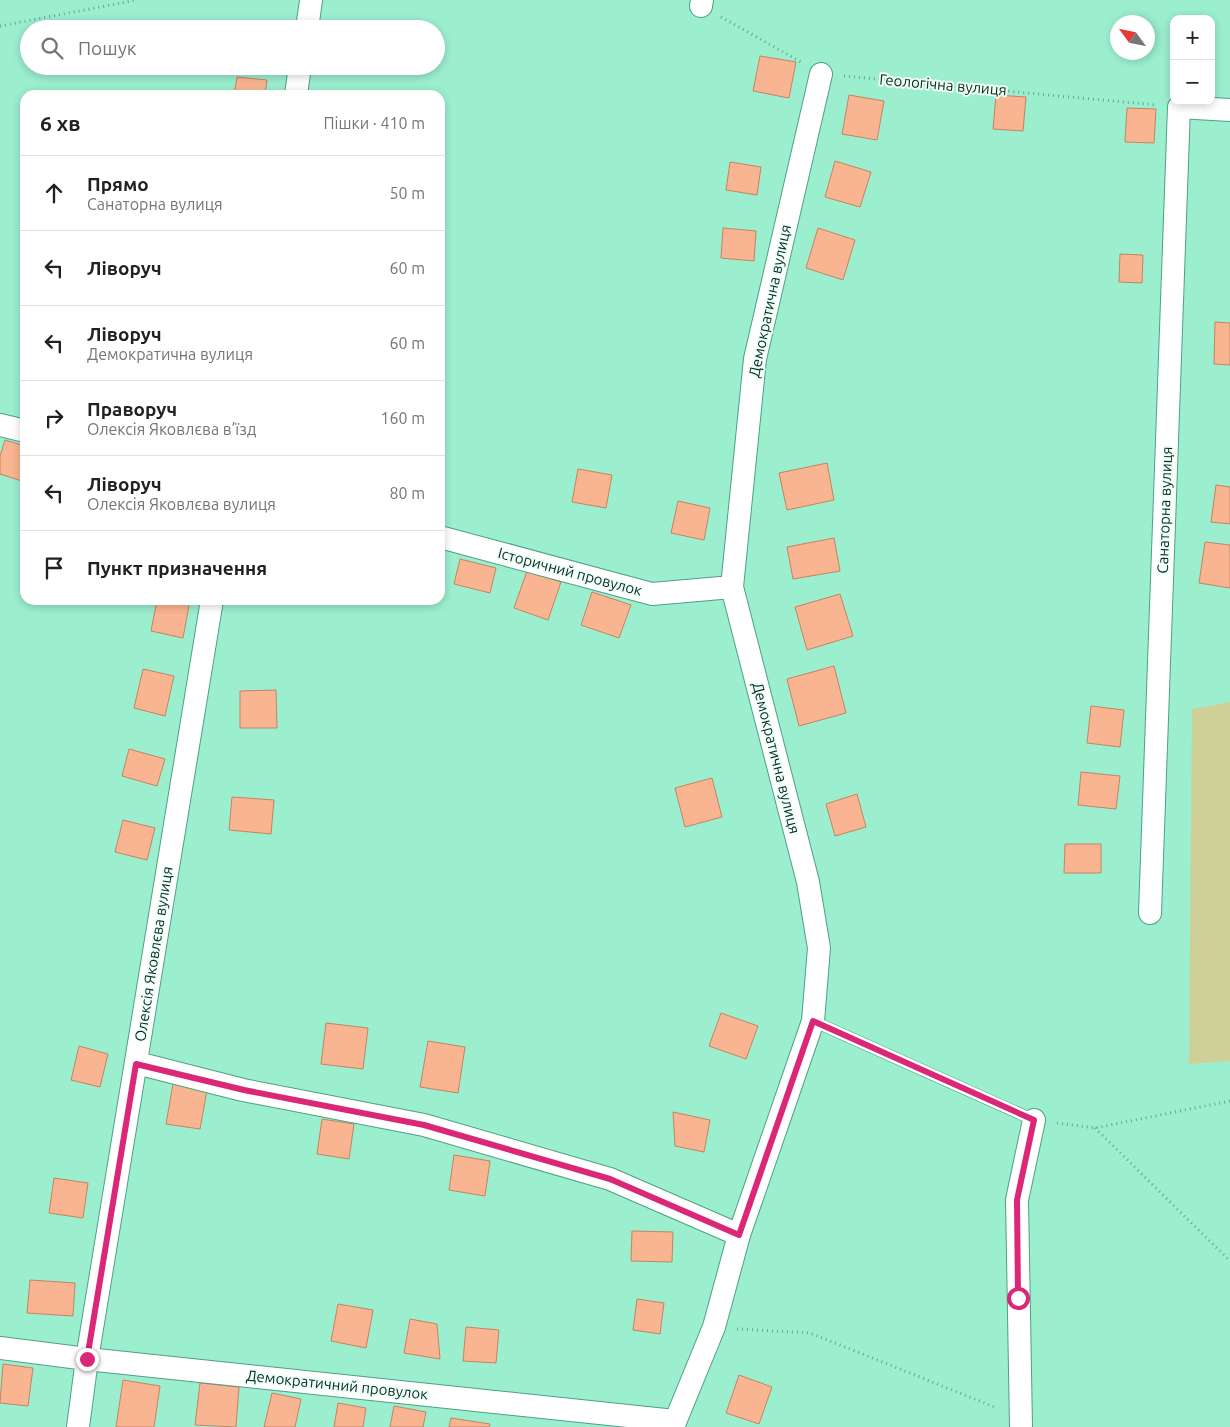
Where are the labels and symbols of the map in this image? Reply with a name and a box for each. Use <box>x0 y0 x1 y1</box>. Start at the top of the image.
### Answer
north arrow <box>1110 15 1155 60</box>
street label: Геологічна вулиця <box>879 70 1007 99</box>
street label: Демократична вулиця <box>745 223 794 379</box>
street label: Санаторна вулиця <box>1154 446 1175 574</box>
street label: Історичний провулок <box>496 544 644 599</box>
street label: Демократична вулиця <box>749 680 804 835</box>
street label: Олексія Яковлєва вулиця <box>131 865 176 1043</box>
route start <box>1007 1287 1030 1310</box>
route end <box>76 1348 99 1371</box>
street label: Демократичний провулок <box>245 1367 429 1403</box>

